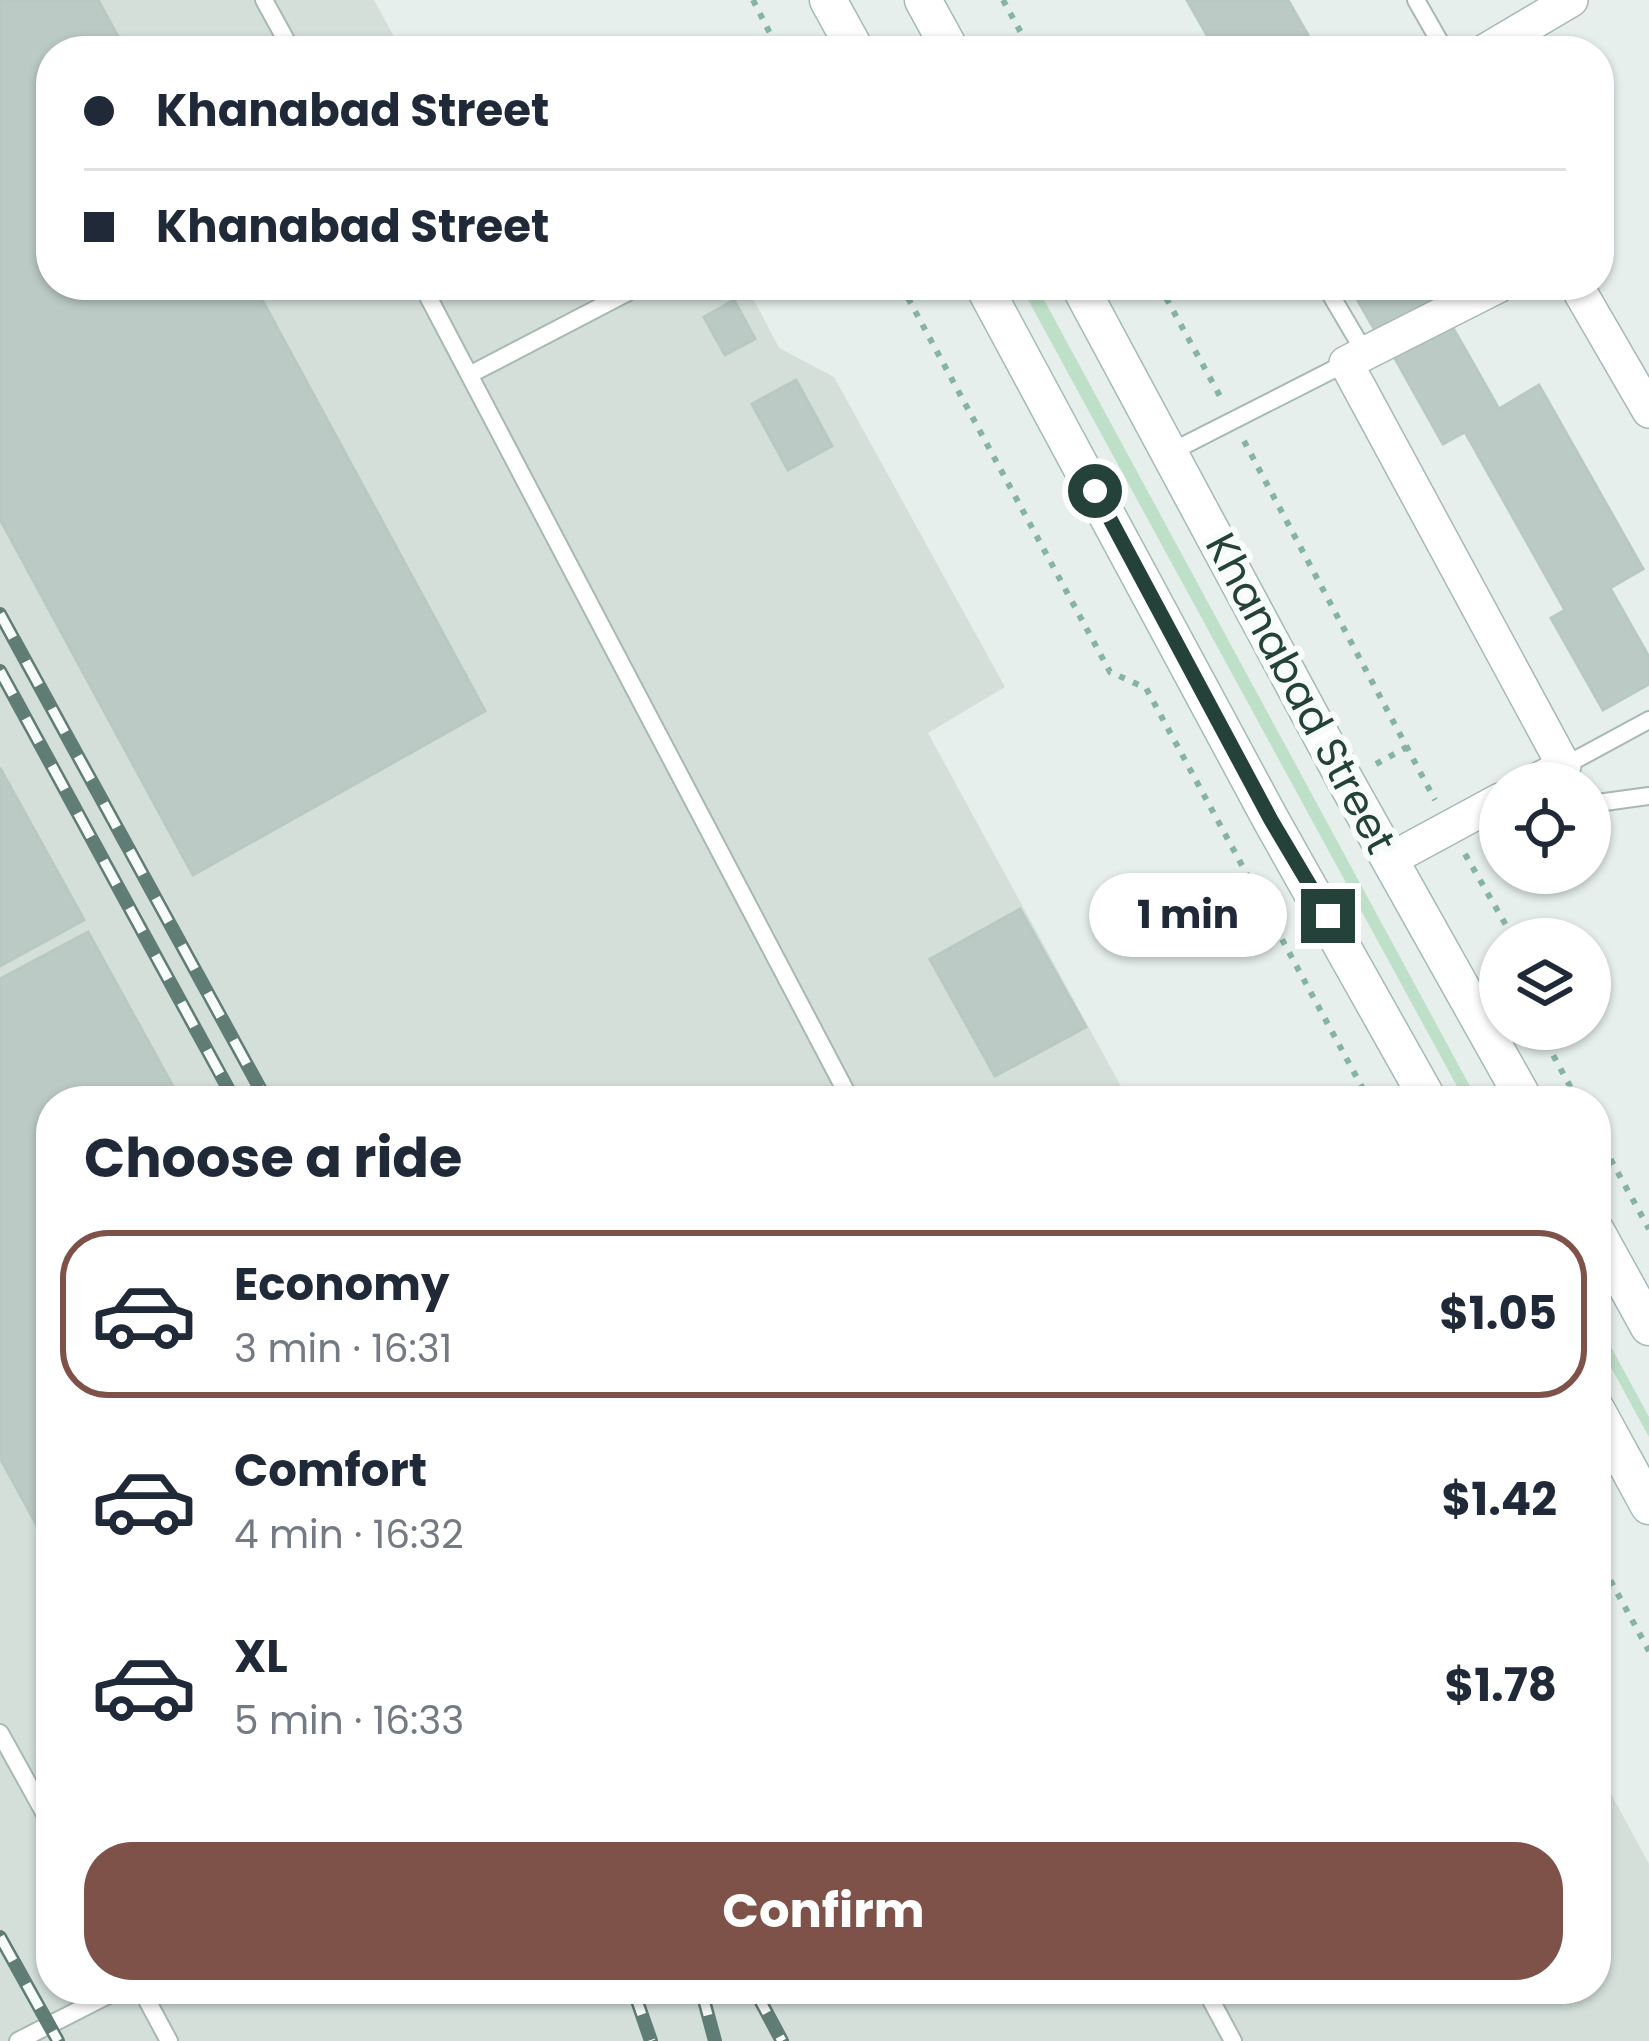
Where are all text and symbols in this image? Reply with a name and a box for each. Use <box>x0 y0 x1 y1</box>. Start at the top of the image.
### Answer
text: Khanabad Street <box>156 79 549 142</box>
text: Khanabad Street <box>156 195 549 258</box>
route start <box>1068 464 1122 518</box>
street label: Khanabad Street <box>1191 523 1410 864</box>
map controls <box>1479 762 1611 1050</box>
button: locate <box>1479 762 1611 894</box>
callout: 1 min <box>1088 874 1286 958</box>
text: 1 min <box>1137 887 1239 942</box>
route end <box>1301 889 1355 943</box>
button: layers <box>1479 918 1611 1050</box>
text: Choose a ride <box>84 1120 462 1196</box>
text: Economy <box>234 1253 449 1316</box>
icon: car <box>90 1260 198 1368</box>
text: $1.05 <box>1439 1282 1557 1345</box>
text: 3 min · 16:31 <box>234 1321 452 1376</box>
text: Comfort <box>234 1439 427 1502</box>
icon: car <box>90 1446 198 1554</box>
text: $1.42 <box>1442 1468 1557 1531</box>
text: 4 min · 16:32 <box>234 1507 464 1562</box>
text: XL <box>234 1625 288 1688</box>
icon: car <box>90 1632 198 1740</box>
text: $1.78 <box>1445 1654 1557 1717</box>
text: 5 min · 16:33 <box>234 1693 464 1748</box>
button: Confirm <box>84 1842 1563 1980</box>

